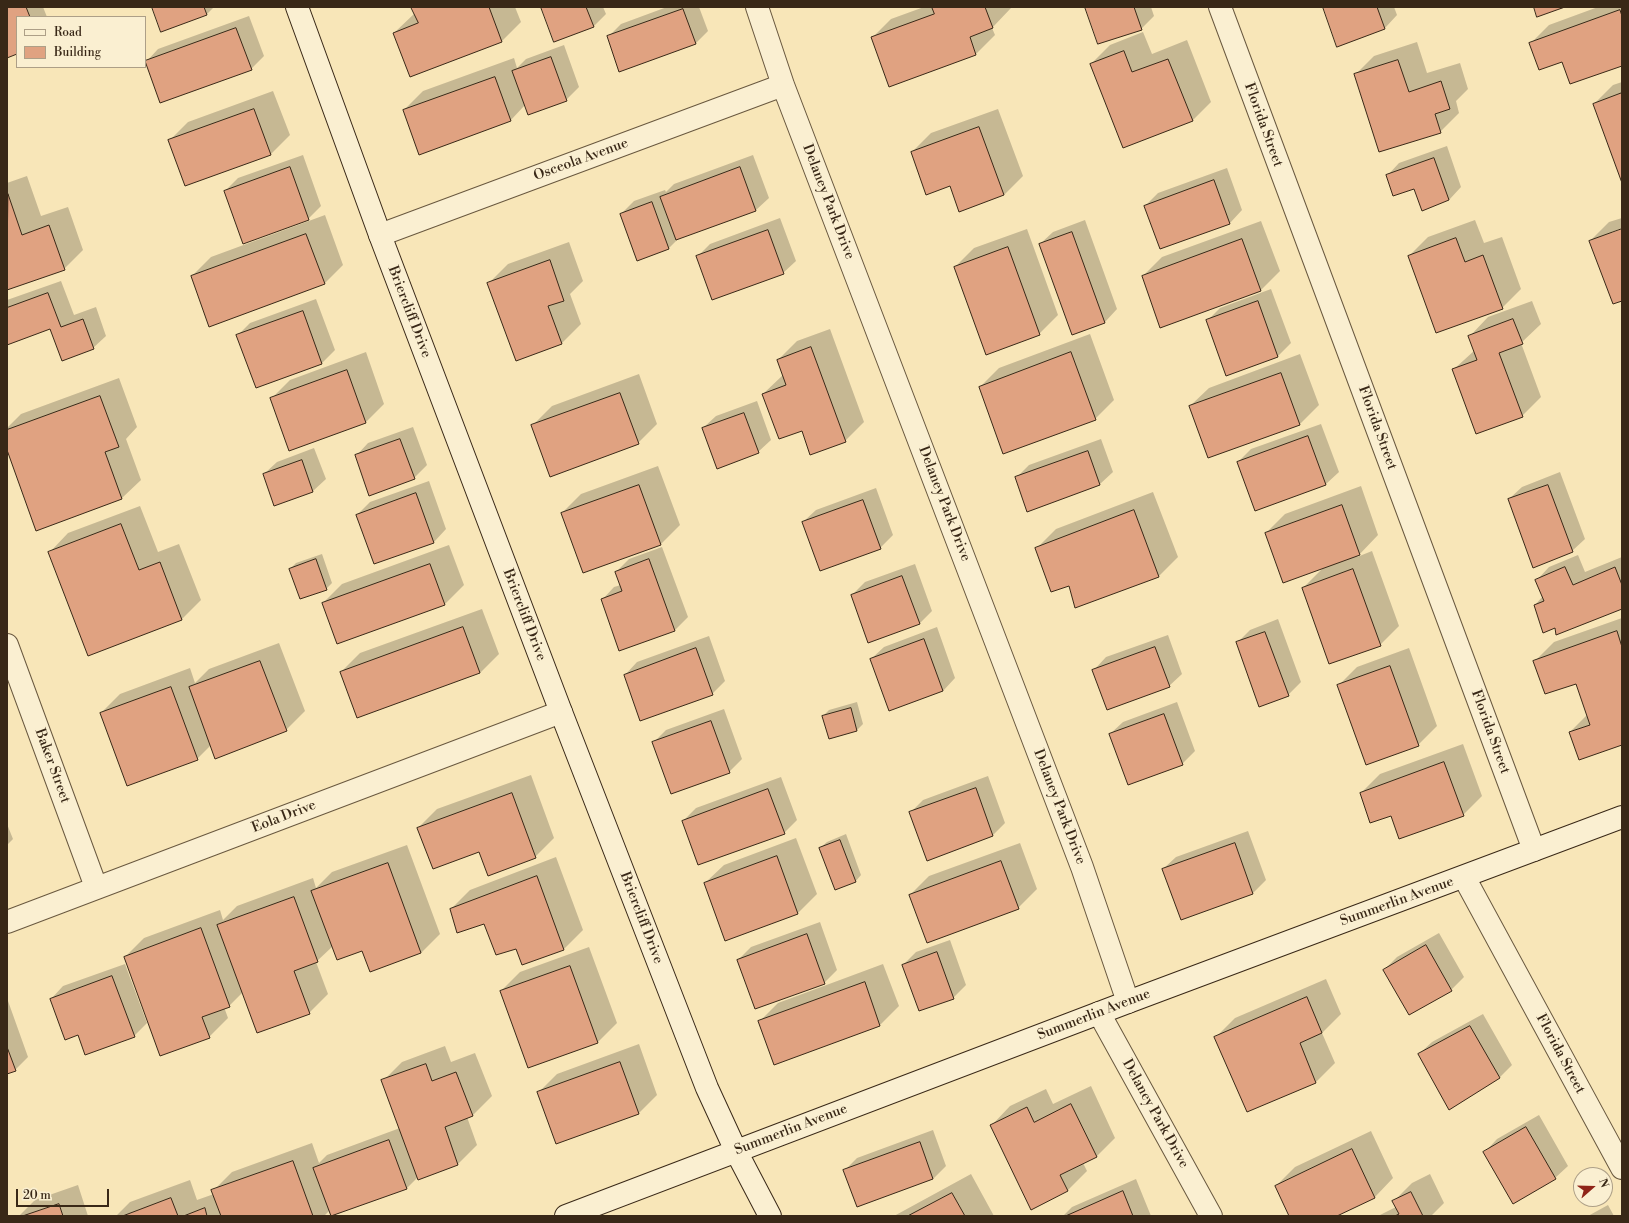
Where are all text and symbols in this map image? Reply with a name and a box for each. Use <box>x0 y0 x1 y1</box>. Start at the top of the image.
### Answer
legend <box>16 16 146 68</box>
text: Road <box>54 25 82 40</box>
text: Building <box>54 45 101 60</box>
street label: Florida Street <box>1240 81 1286 169</box>
street label: Osceola Avenue <box>531 135 631 185</box>
street label: Delaney Park Drive <box>798 142 858 262</box>
street label: Briercliff Drive <box>384 264 434 360</box>
street label: Florida Street <box>1354 384 1400 472</box>
street label: Delaney Park Drive <box>914 444 974 564</box>
street label: Briercliff Drive <box>499 567 549 663</box>
street label: Florida Street <box>1467 688 1513 776</box>
street label: Baker Street <box>31 726 73 806</box>
street label: Delaney Park Drive <box>1029 747 1089 867</box>
street label: Eola Drive <box>250 797 318 837</box>
street label: Briercliff Drive <box>616 870 666 966</box>
street label: Summerlin Avenue <box>1338 874 1456 930</box>
street label: Summerlin Avenue <box>1035 986 1153 1044</box>
street label: Florida Street <box>1532 1011 1588 1097</box>
street label: Delaney Park Drive <box>1118 1057 1192 1171</box>
street label: Summerlin Avenue <box>732 1101 850 1159</box>
north arrow <box>1573 1167 1613 1207</box>
text: N <box>1595 1177 1611 1190</box>
scale bar <box>18 1181 111 1207</box>
text: 20 m <box>23 1188 51 1203</box>

